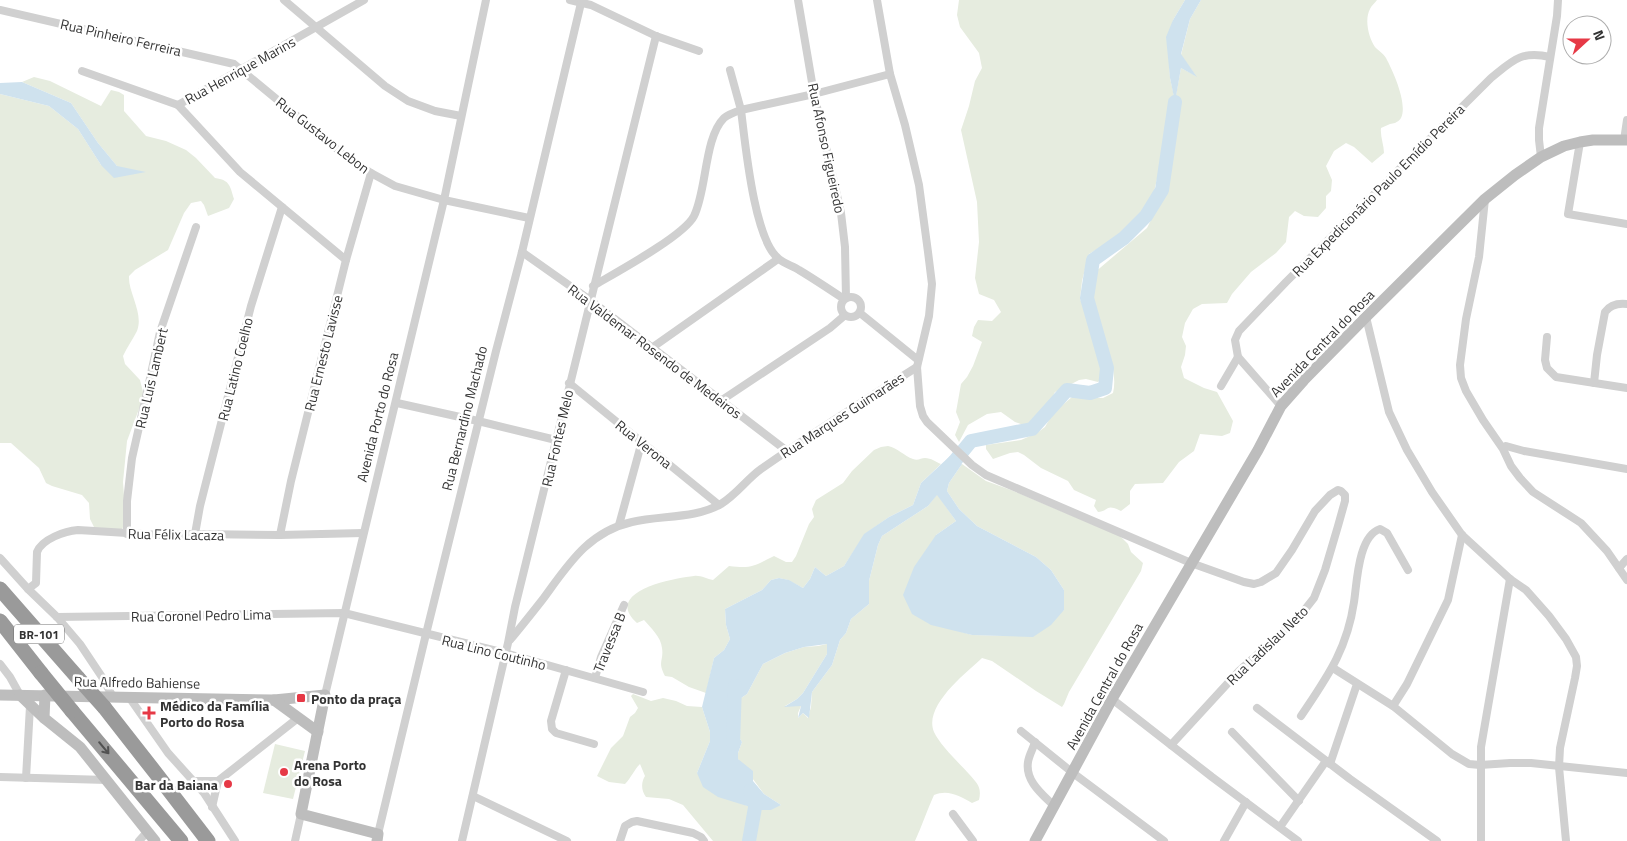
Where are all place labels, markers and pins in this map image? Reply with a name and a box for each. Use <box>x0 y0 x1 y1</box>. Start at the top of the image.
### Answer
place label: Ponto da praça <box>311 688 401 709</box>
marker: Ponto da praça <box>295 692 307 704</box>
place label: Médico da Família Porto do Rosa <box>160 695 270 732</box>
marker: Médico da Família Porto do Rosa <box>142 706 156 720</box>
place label: Arena Porto do Rosa <box>294 754 366 791</box>
marker: Arena Porto do Rosa <box>278 766 290 778</box>
place label: Bar da Baiana <box>135 774 218 795</box>
marker: Bar da Baiana <box>222 778 234 790</box>

